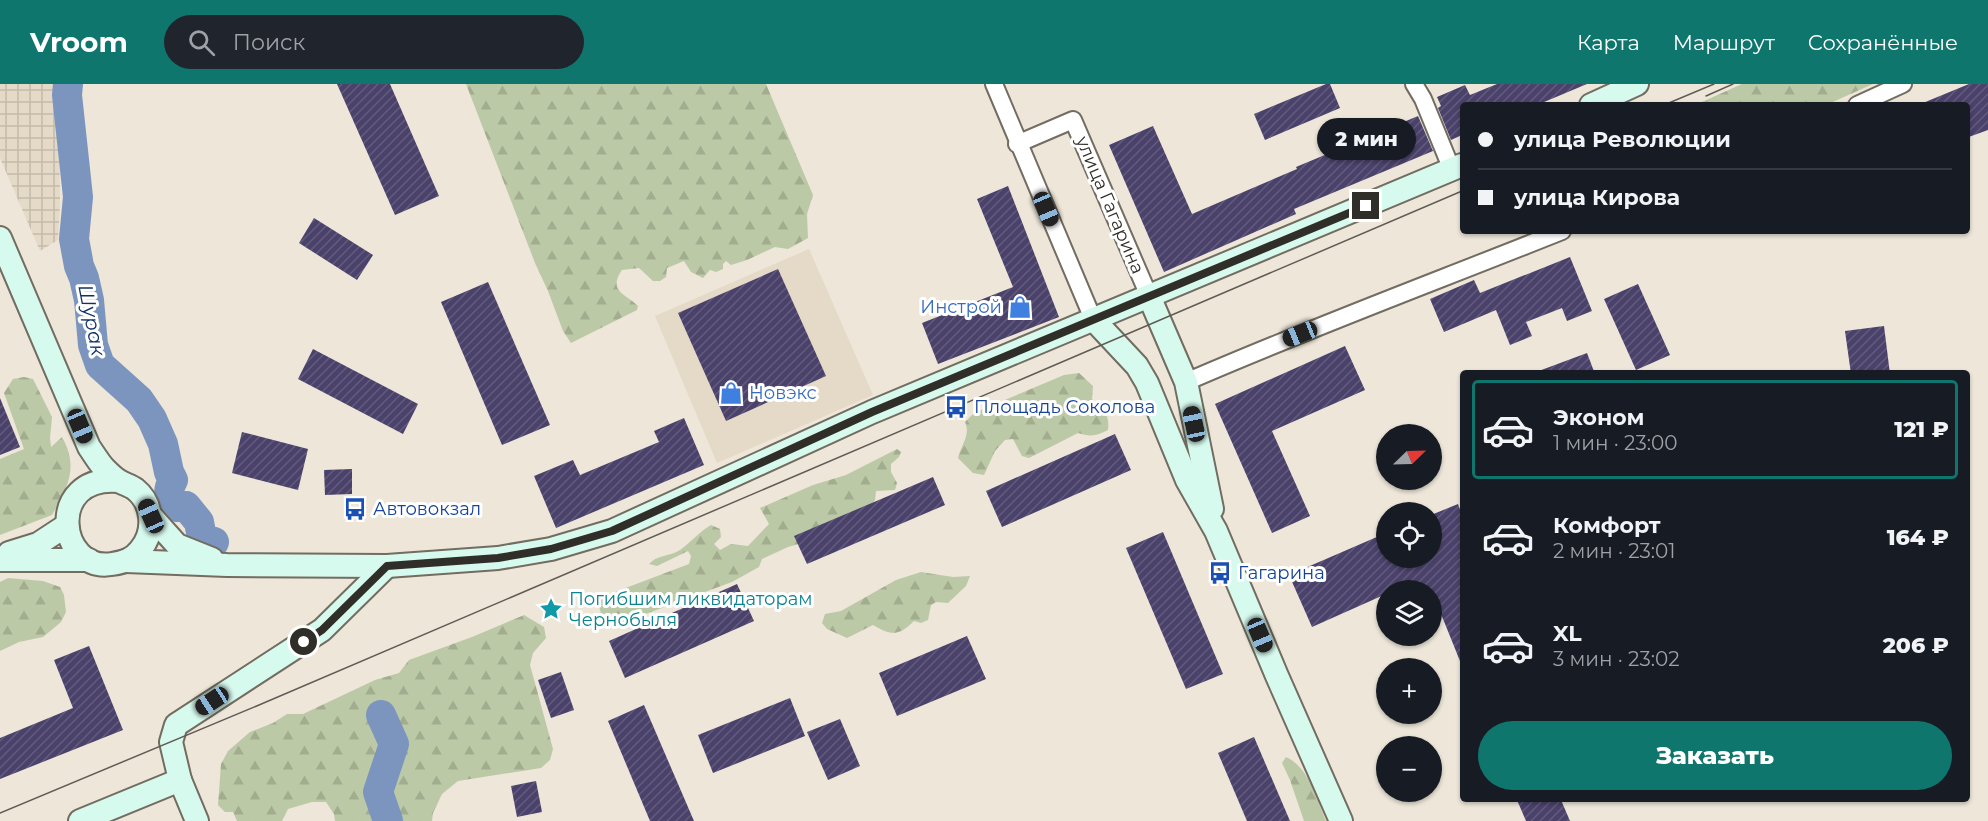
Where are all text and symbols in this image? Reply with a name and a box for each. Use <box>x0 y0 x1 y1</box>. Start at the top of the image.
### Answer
search box <box>164 15 584 69</box>
text: Vroom <box>30 25 128 59</box>
icon: search <box>185 26 218 59</box>
text: Поиск <box>233 29 305 56</box>
text: Карта <box>1577 30 1640 55</box>
text: Маршрут <box>1673 30 1775 55</box>
text: Сохранённые <box>1808 30 1958 55</box>
callout: 2 мин <box>1316 119 1416 161</box>
text: улица Революции <box>1514 126 1731 153</box>
text: 2 мин <box>1335 127 1398 151</box>
street label: улица Гагарина <box>1071 132 1149 277</box>
text: улица Кирова <box>1514 184 1680 211</box>
car <box>1031 189 1061 229</box>
route end <box>1352 192 1379 219</box>
water label: Шурак <box>73 282 111 359</box>
shop icon: Инстрой <box>1007 294 1033 320</box>
place label: Инстрой <box>920 296 1002 318</box>
car <box>1280 319 1320 349</box>
shop icon: Новэкс <box>718 380 744 406</box>
place label: Новэкс <box>749 382 817 404</box>
bus stop icon: Площадь Соколова <box>943 394 969 420</box>
place label: Площадь Соколова <box>974 396 1155 418</box>
icon: car <box>1481 403 1535 457</box>
text: Эконом <box>1553 404 1644 431</box>
car <box>1181 405 1207 443</box>
car <box>65 406 95 446</box>
text: 121 ₽ <box>1894 416 1949 443</box>
north arrow <box>1376 424 1442 490</box>
map controls <box>1376 424 1442 802</box>
text: 1 мин · 23:00 <box>1553 431 1677 455</box>
car <box>135 496 167 536</box>
bus stop icon: Автовокзал <box>342 496 368 522</box>
place label: Автовокзал <box>373 498 481 520</box>
button: locate <box>1376 502 1442 568</box>
icon: car <box>1481 511 1535 565</box>
text: Комфорт <box>1553 512 1661 539</box>
text: 164 ₽ <box>1887 524 1949 551</box>
text: 2 мин · 23:01 <box>1553 539 1676 563</box>
bus stop icon: Гагарина <box>1207 560 1233 586</box>
place label: Гагарина <box>1238 562 1325 584</box>
button: layers <box>1376 580 1442 646</box>
place label: Погибшим ликвидаторам Чернобыля <box>569 588 812 631</box>
place icon: Погибшим ликвидаторам Чернобыля <box>538 596 564 622</box>
car <box>1245 615 1275 655</box>
icon: car <box>1481 619 1535 673</box>
text: XL <box>1553 620 1582 647</box>
route start <box>290 628 317 655</box>
text: 206 ₽ <box>1883 632 1949 659</box>
text: 3 мин · 23:02 <box>1553 647 1680 671</box>
button: + <box>1376 658 1442 724</box>
car <box>192 684 232 718</box>
button: Заказать <box>1478 721 1952 790</box>
button: − <box>1376 736 1442 802</box>

